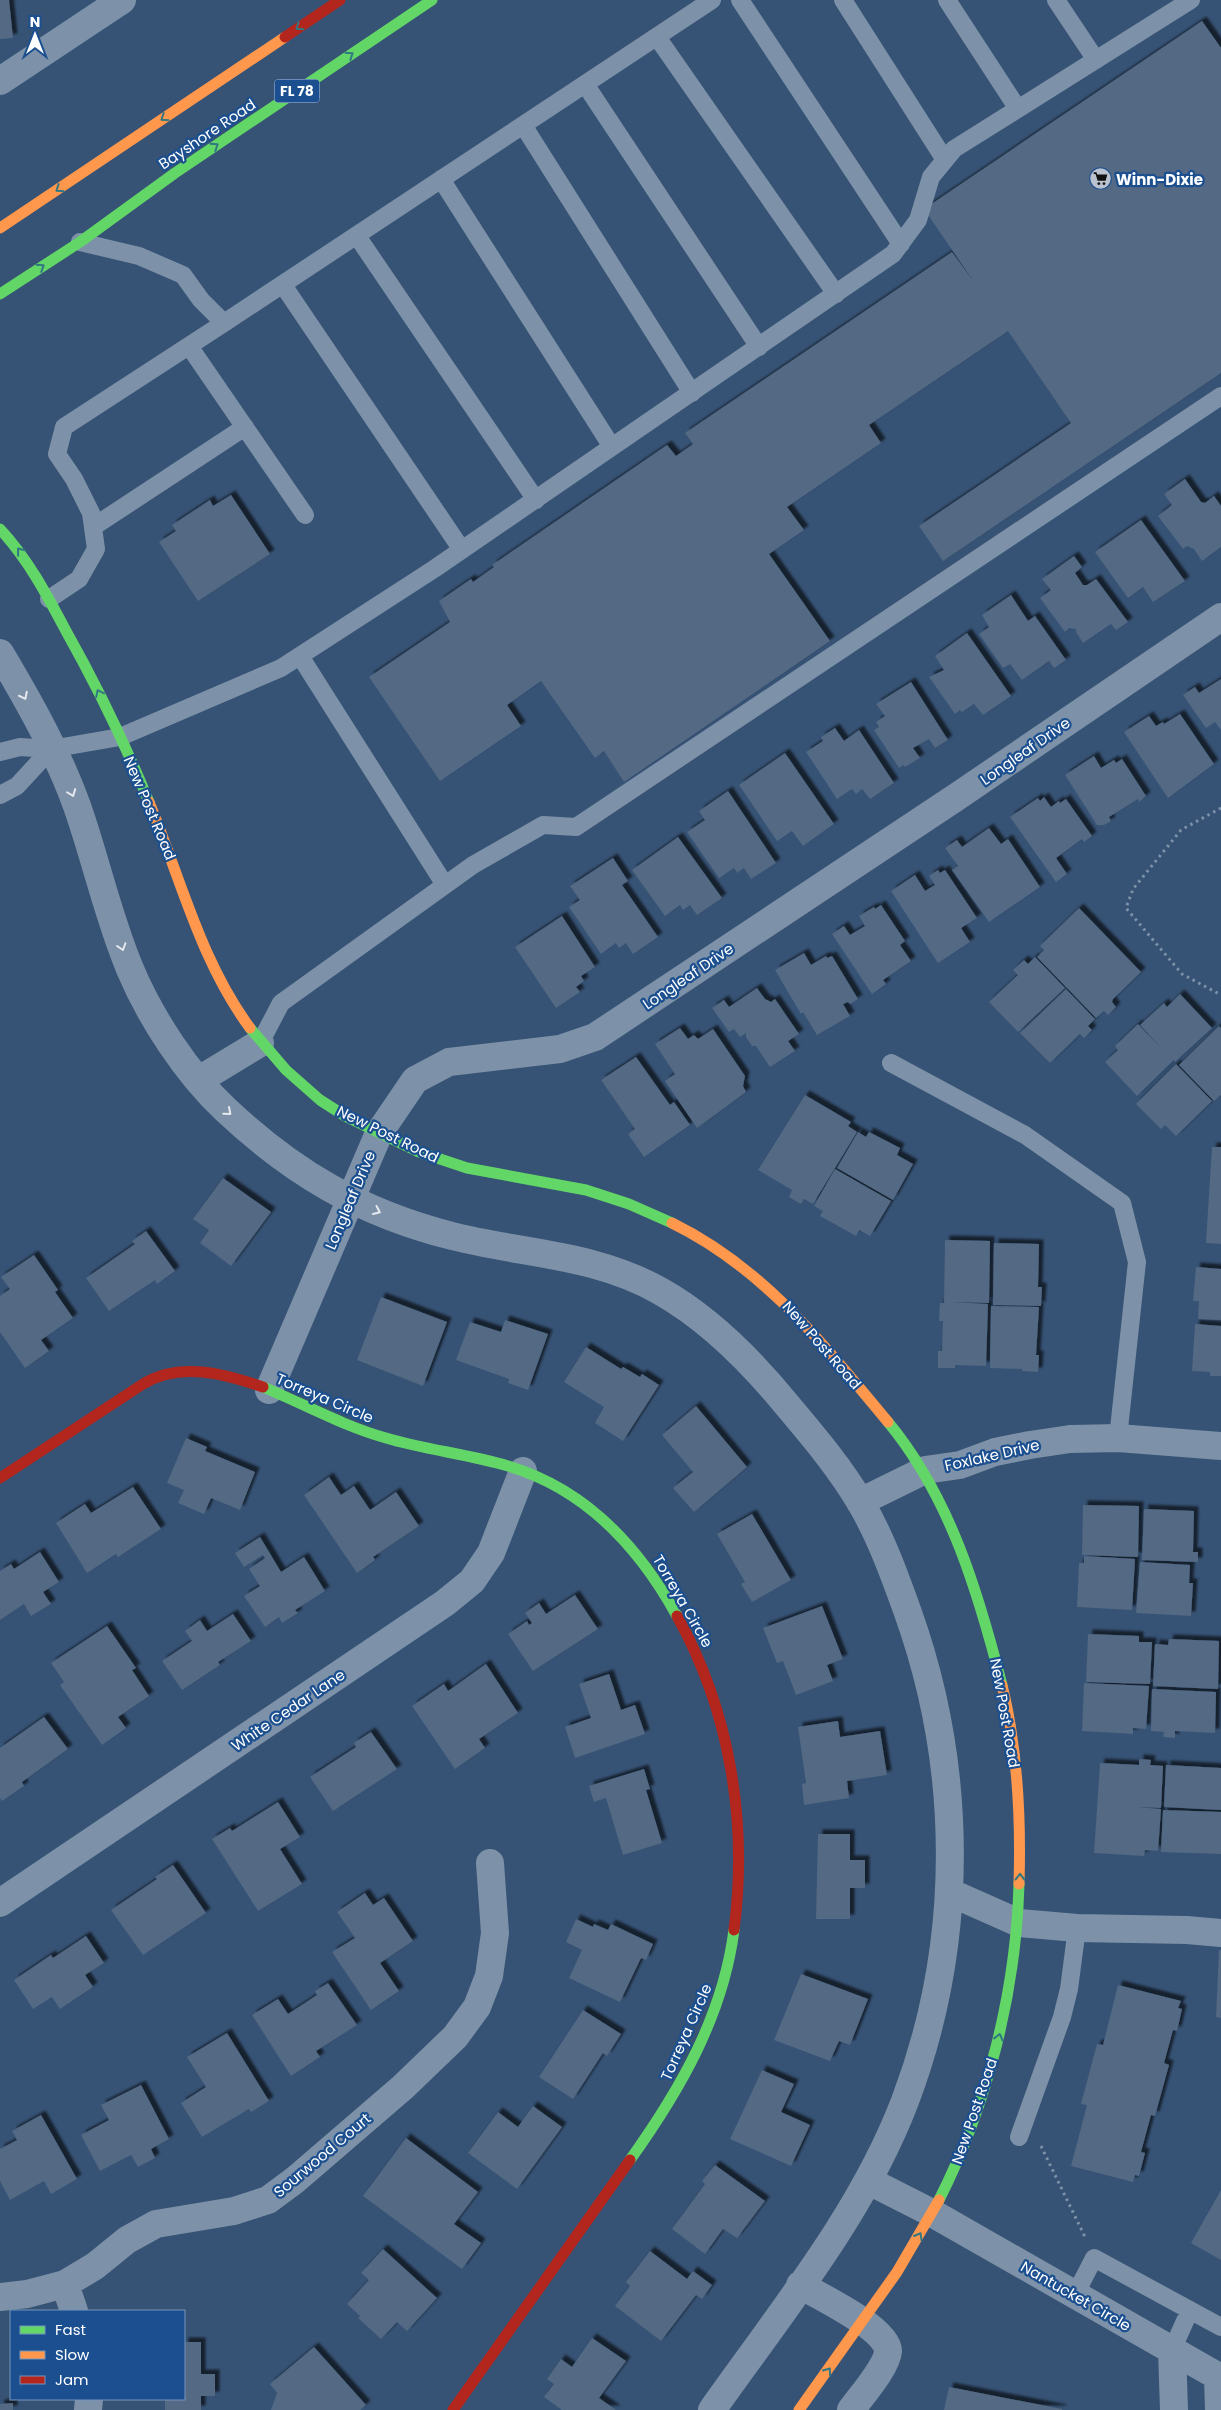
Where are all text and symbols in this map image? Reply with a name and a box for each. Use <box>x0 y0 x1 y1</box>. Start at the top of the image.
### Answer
north arrow <box>10 10 60 60</box>
text: N <box>30 12 40 32</box>
one-way arrow <box>296 21 305 30</box>
one-way arrow <box>344 52 354 61</box>
road number: FL 78 <box>274 80 320 102</box>
street label: Bayshore Road <box>154 94 260 174</box>
one-way arrow <box>161 111 170 121</box>
one-way arrow <box>210 143 219 152</box>
supermarket icon: Winn-Dixie <box>1088 167 1112 191</box>
place label: Winn-Dixie <box>1116 169 1203 190</box>
one-way arrow <box>55 183 65 192</box>
one-way arrow <box>35 264 45 273</box>
one-way arrow <box>18 548 26 557</box>
one-way arrow <box>95 689 105 698</box>
one-way arrow <box>18 691 28 700</box>
street label: Longleaf Drive <box>976 712 1074 790</box>
street label: New Post Road <box>119 753 181 863</box>
one-way arrow <box>66 788 76 797</box>
street label: Longleaf Drive <box>638 938 738 1014</box>
one-way arrow <box>117 943 127 951</box>
street label: New Post Road <box>334 1100 442 1168</box>
one-way arrow <box>222 1106 231 1115</box>
street label: Longleaf Drive <box>320 1147 380 1253</box>
one-way arrow <box>372 1205 381 1216</box>
street label: New Post Road <box>778 1296 866 1394</box>
street label: Torreya Circle <box>273 1368 377 1428</box>
street label: Foxlake Drive <box>942 1434 1042 1476</box>
street label: Torreya Circle <box>648 1551 718 1651</box>
street label: New Post Road <box>985 1657 1025 1769</box>
street label: White Cedar Lane <box>227 1664 349 1756</box>
one-way arrow <box>1015 1872 1025 1880</box>
street label: Torreya Circle <box>655 1980 717 2084</box>
one-way arrow <box>993 2033 1004 2042</box>
street label: New Post Road <box>946 2055 1002 2167</box>
street label: Sourwood Court <box>269 2108 375 2202</box>
one-way arrow <box>912 2232 922 2241</box>
street label: Nantucket Circle <box>1017 2256 1135 2336</box>
legend <box>10 2310 185 2400</box>
text: Fast <box>55 2319 86 2340</box>
text: Slow <box>55 2344 90 2365</box>
one-way arrow <box>822 2367 831 2377</box>
text: Jam <box>55 2369 89 2390</box>

